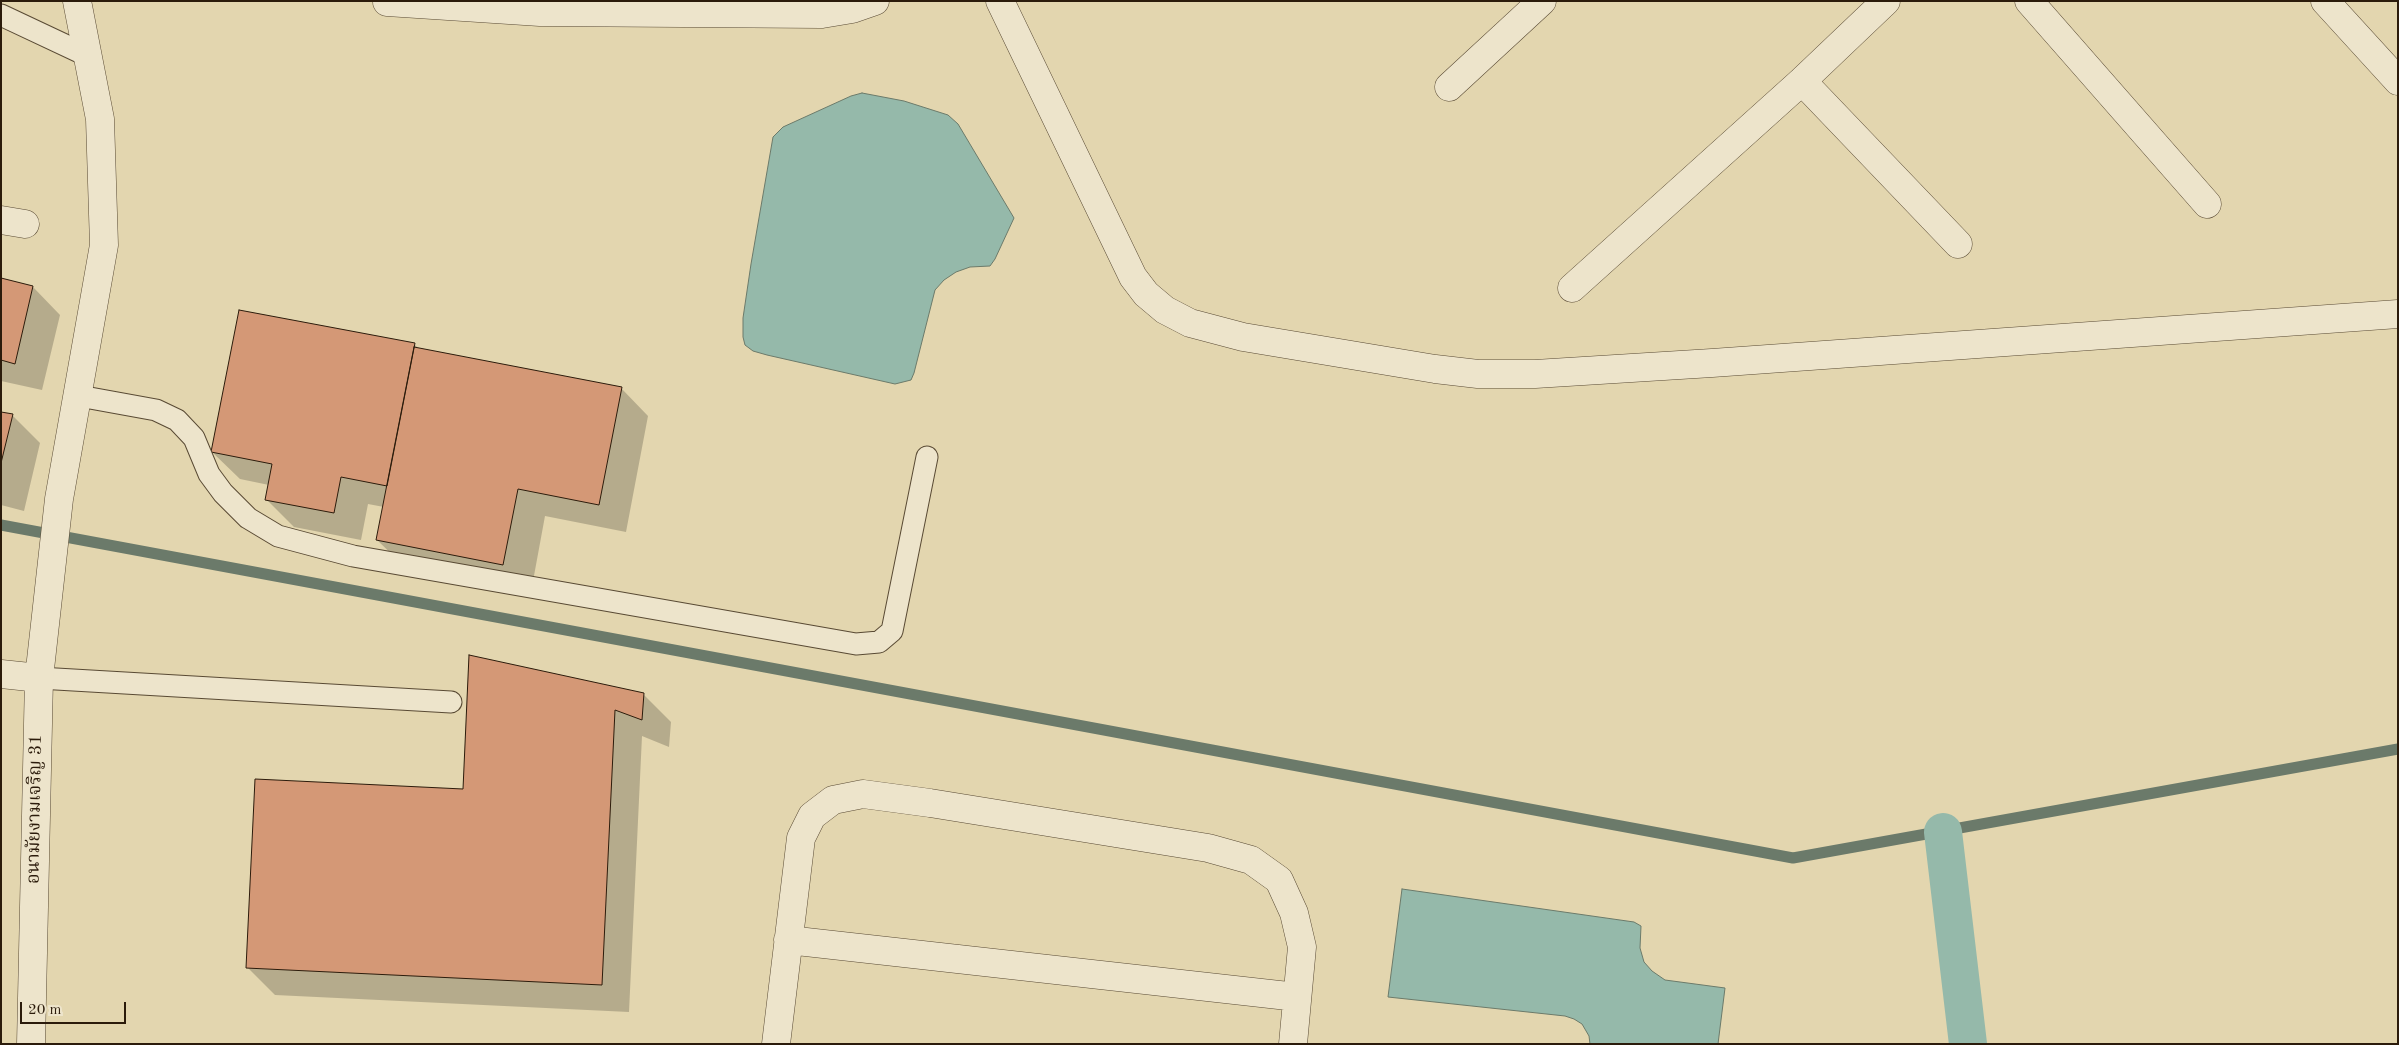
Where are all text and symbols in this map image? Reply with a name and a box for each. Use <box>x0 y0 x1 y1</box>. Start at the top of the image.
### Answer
street label: อนามัยงามเจริญ 31 <box>23 734 47 884</box>
scale bar <box>22 992 129 1024</box>
text: 20 m <box>28 1003 62 1018</box>

